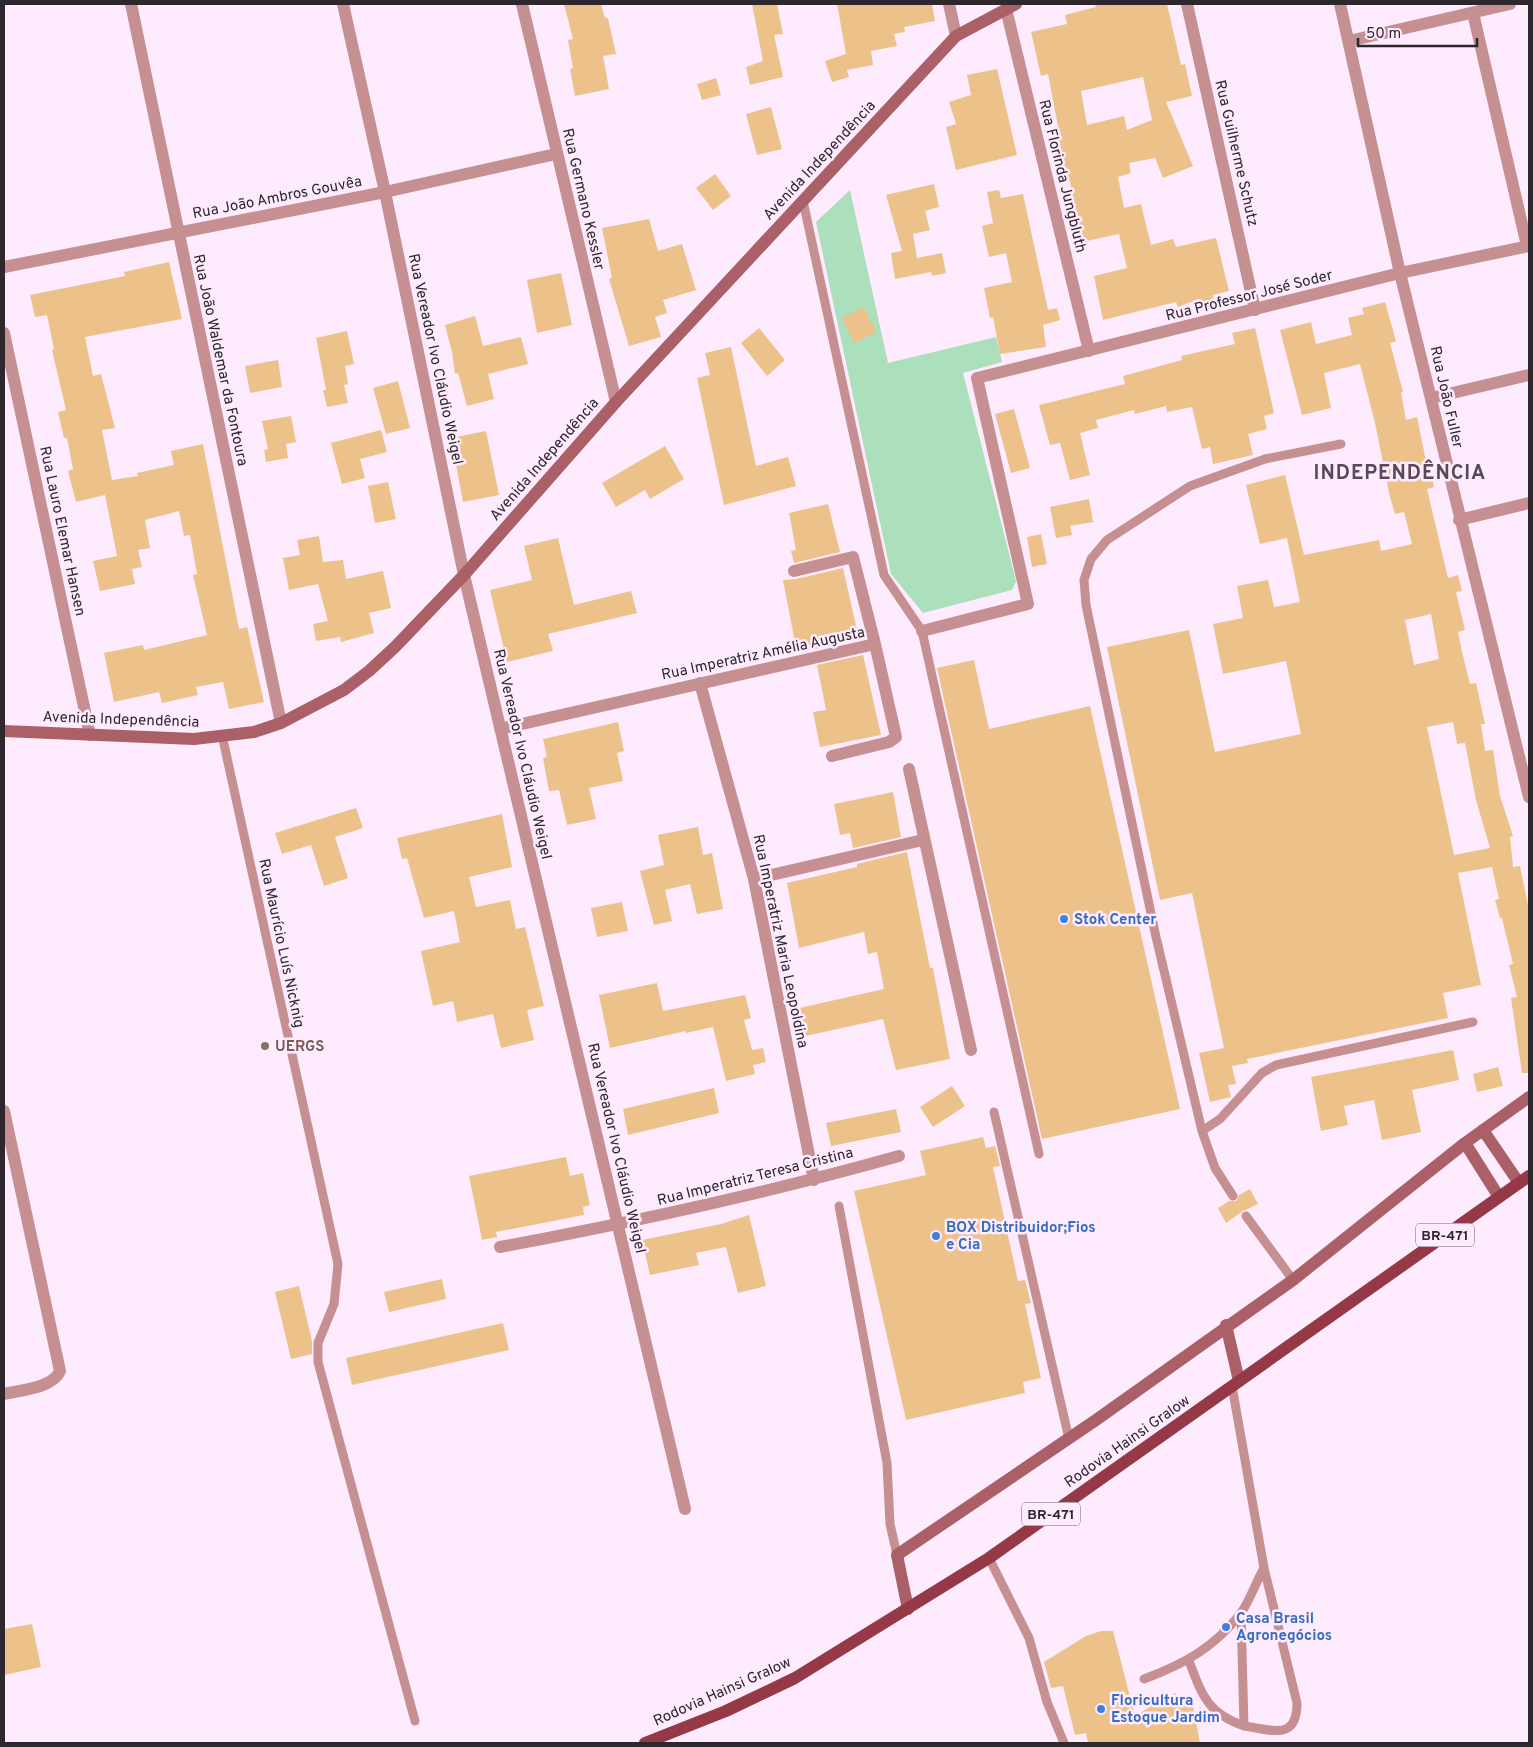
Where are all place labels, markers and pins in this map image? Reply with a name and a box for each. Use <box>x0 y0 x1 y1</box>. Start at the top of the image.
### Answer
place label: Stok Center <box>1074 911 1157 930</box>
marker: Stok Center <box>1058 913 1070 925</box>
place label: UERGS <box>275 1038 324 1057</box>
marker: UERGS <box>259 1040 271 1052</box>
place label: BOX Distribuidor;Fios e Cia <box>946 1219 1096 1255</box>
marker: BOX Distribuidor;Fios e Cia <box>930 1230 942 1242</box>
place label: Casa Brasil Agronegócios <box>1236 1610 1332 1646</box>
marker: Casa Brasil Agronegócios <box>1220 1621 1232 1633</box>
place label: Floricultura Estoque Jardim <box>1111 1692 1220 1728</box>
marker: Floricultura Estoque Jardim <box>1095 1703 1107 1715</box>

